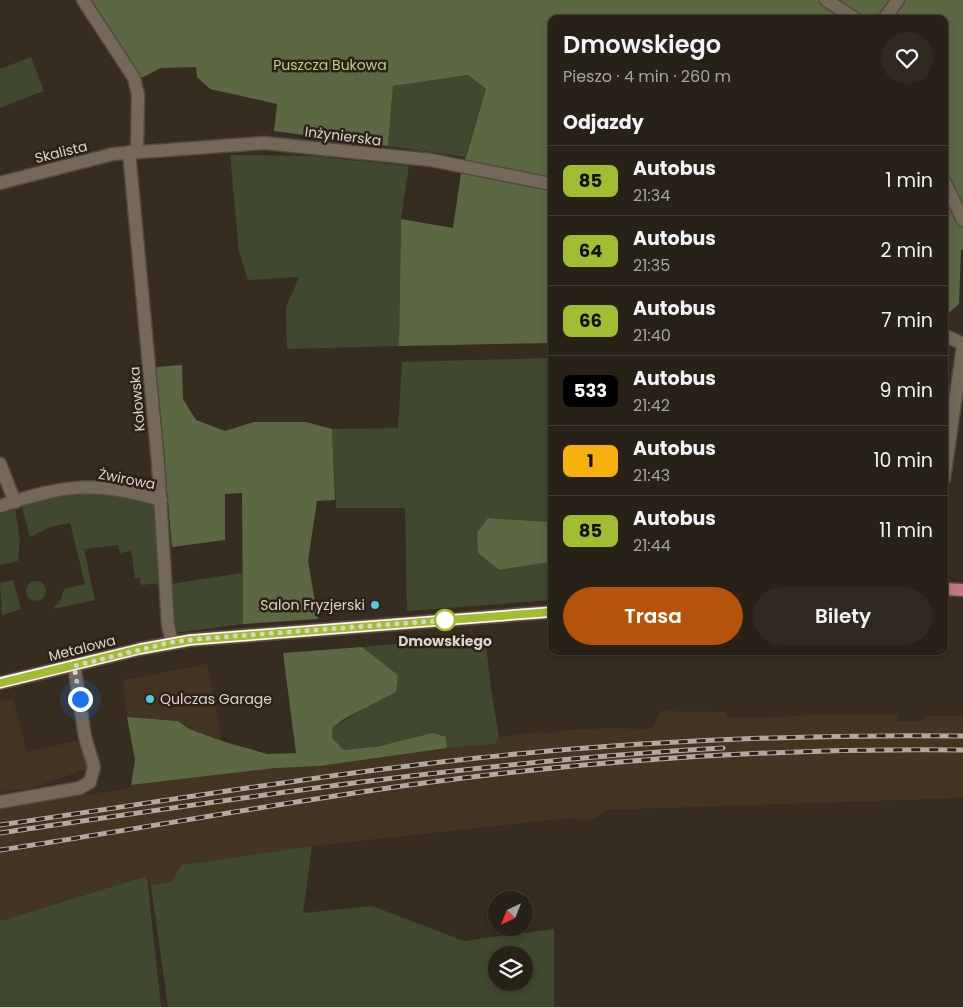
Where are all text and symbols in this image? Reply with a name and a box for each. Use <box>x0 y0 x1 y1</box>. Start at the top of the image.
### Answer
text: Dmowskiego <box>563 28 721 61</box>
button: heart <box>881 32 933 84</box>
park label: Puszcza Bukowa <box>273 55 387 75</box>
text: Pieszo · 4 min · 260 m <box>563 65 731 88</box>
text: Odjazdy <box>563 109 644 136</box>
street label: Inżynierska <box>304 121 382 151</box>
street label: Skalista <box>33 136 89 168</box>
text: Autobus <box>633 155 716 182</box>
text: 1 min <box>885 167 933 194</box>
text: 85 <box>579 168 602 193</box>
text: 21:34 <box>633 184 670 207</box>
text: Autobus <box>633 225 716 252</box>
text: 2 min <box>881 237 933 264</box>
text: 64 <box>579 238 602 263</box>
text: 21:35 <box>633 254 670 277</box>
text: Autobus <box>633 295 716 322</box>
text: 7 min <box>881 307 933 334</box>
text: 66 <box>579 308 602 333</box>
text: 21:40 <box>633 324 671 347</box>
text: Autobus <box>633 365 716 392</box>
street label: Kołowska <box>124 366 150 432</box>
text: 9 min <box>880 377 933 404</box>
text: 533 <box>574 378 607 403</box>
text: 21:42 <box>633 394 670 417</box>
text: Autobus <box>633 435 716 462</box>
text: 10 min <box>874 447 933 474</box>
text: 1 <box>587 448 594 473</box>
street label: Żwirowa <box>97 464 157 494</box>
text: 21:43 <box>633 464 670 487</box>
text: Autobus <box>633 505 716 532</box>
text: 11 min <box>879 517 933 544</box>
text: 85 <box>579 518 602 543</box>
text: 21:44 <box>633 534 671 557</box>
button: Trasa <box>563 587 743 645</box>
button: Bilety <box>753 587 933 645</box>
place label: Salon Fryzjerski <box>260 595 365 615</box>
marker: Salon Fryzjerski <box>369 599 381 611</box>
marker: Dmowskiego <box>434 609 456 631</box>
street label: Metalowa <box>46 630 118 666</box>
place label: Dmowskiego <box>398 631 492 651</box>
your location <box>68 687 93 712</box>
place label: Qulczas Garage <box>160 689 272 709</box>
marker: Qulczas Garage <box>144 693 156 705</box>
north arrow <box>488 891 532 936</box>
map controls <box>488 891 533 991</box>
button: layers <box>488 946 533 991</box>

